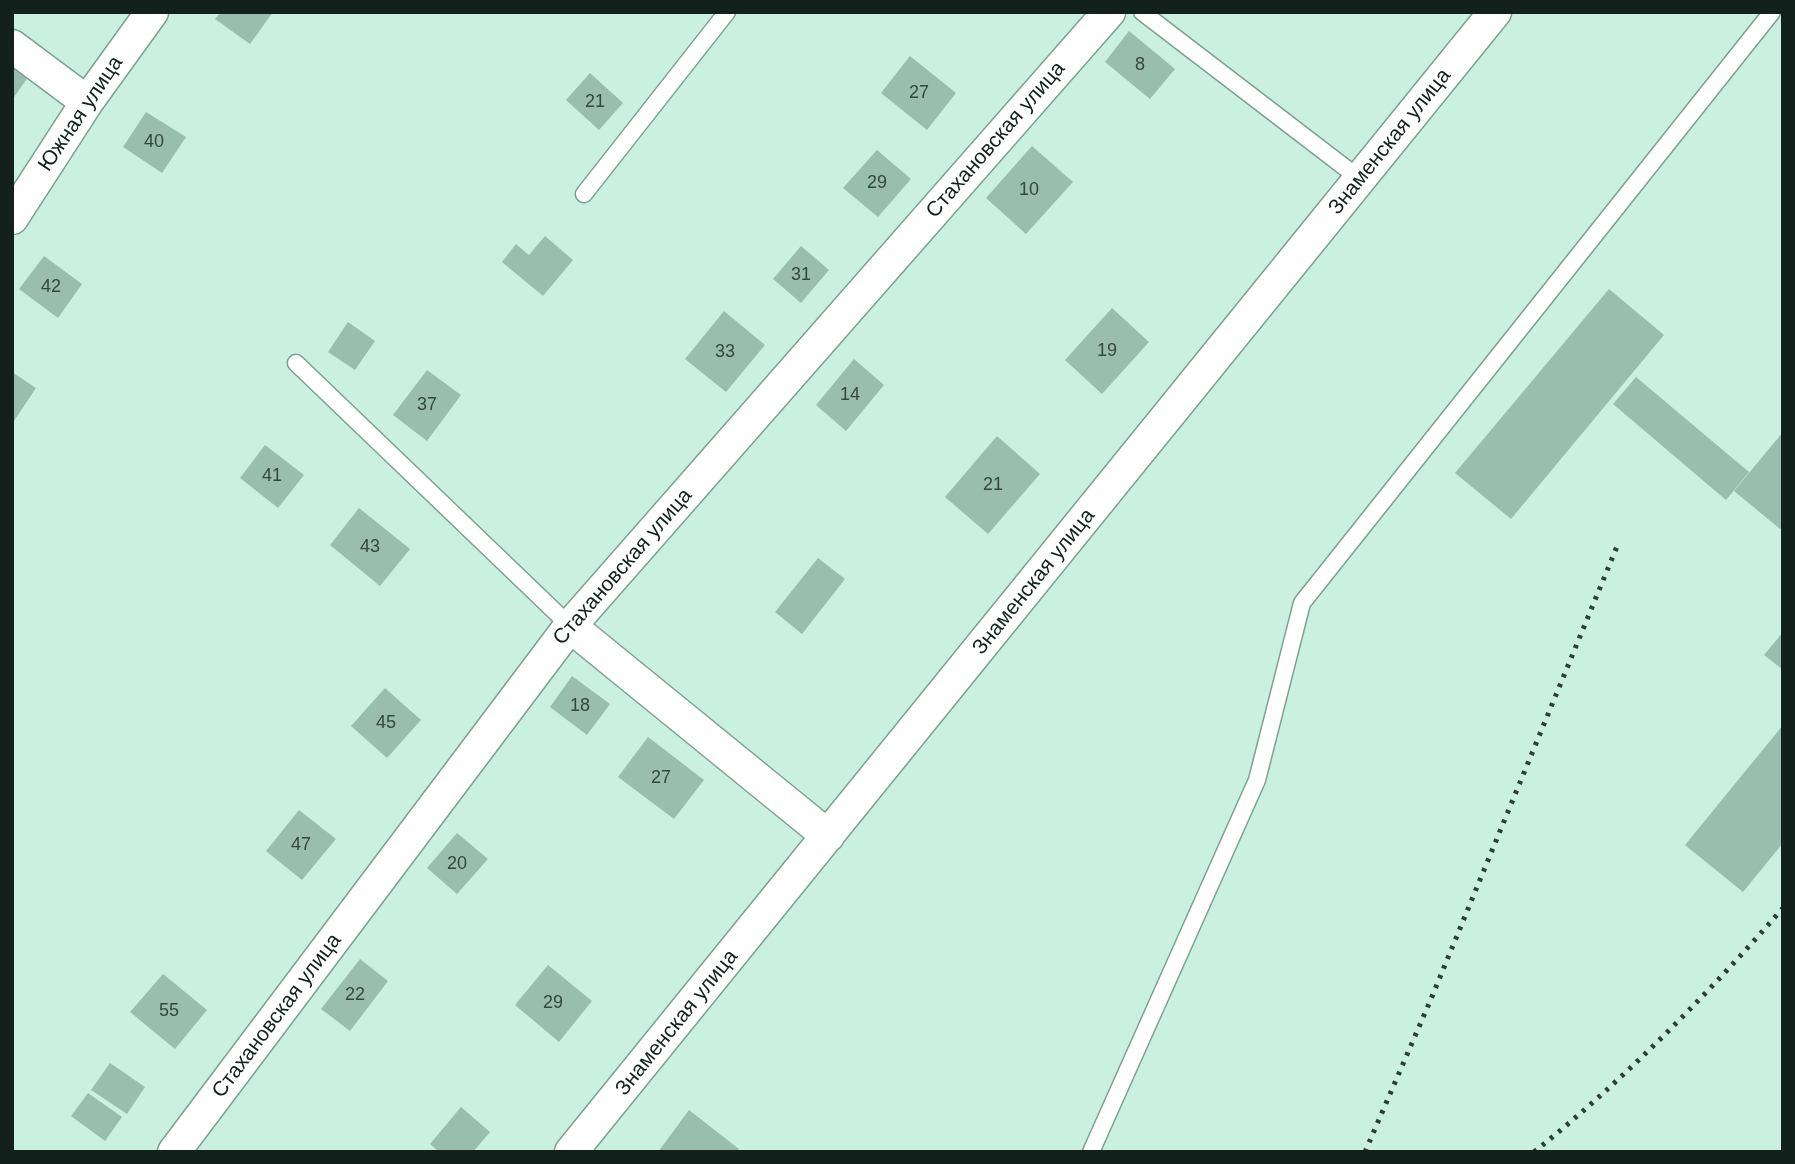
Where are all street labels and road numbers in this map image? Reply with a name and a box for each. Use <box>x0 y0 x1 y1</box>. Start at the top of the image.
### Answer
street label: Южная улица <box>33 52 129 176</box>
street label: Стахановская улица <box>921 57 1071 223</box>
street label: Знаменская улица <box>1323 64 1457 220</box>
street label: Стахановская улица <box>548 484 698 650</box>
street label: Знаменская улица <box>967 504 1101 660</box>
street label: Стахановская улица <box>207 929 347 1103</box>
street label: Знаменская улица <box>610 945 744 1101</box>

